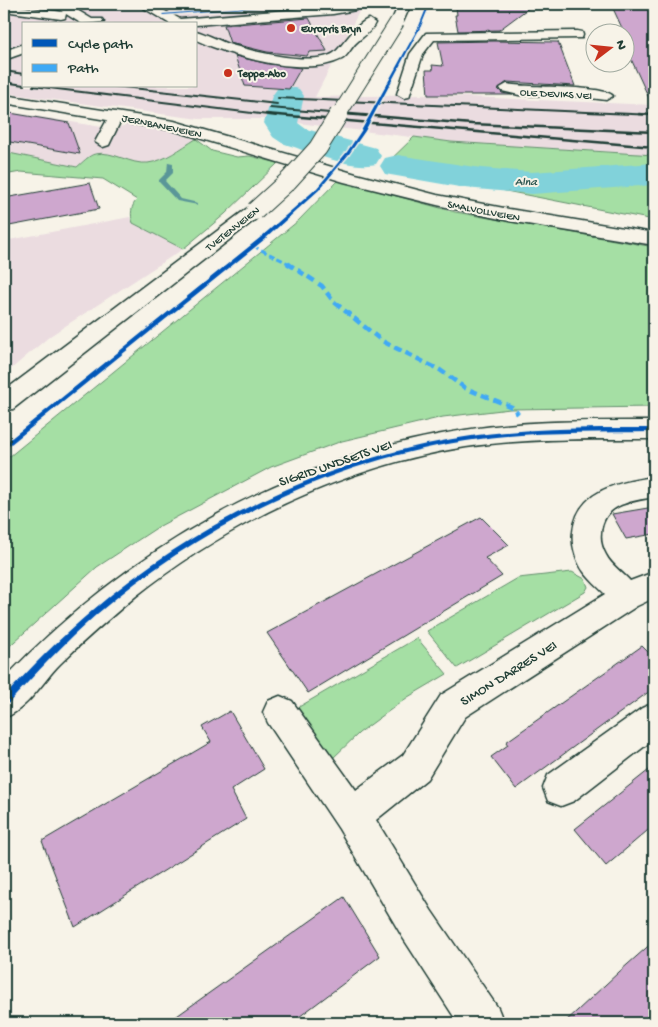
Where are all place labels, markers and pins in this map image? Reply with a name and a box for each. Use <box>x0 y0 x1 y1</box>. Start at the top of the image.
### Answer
marker: Europris Bryn <box>285 22 297 34</box>
place label: Europris Bryn <box>300 24 362 36</box>
marker: Teppe-Abo <box>222 67 234 79</box>
place label: Teppe-Abo <box>237 69 286 81</box>

